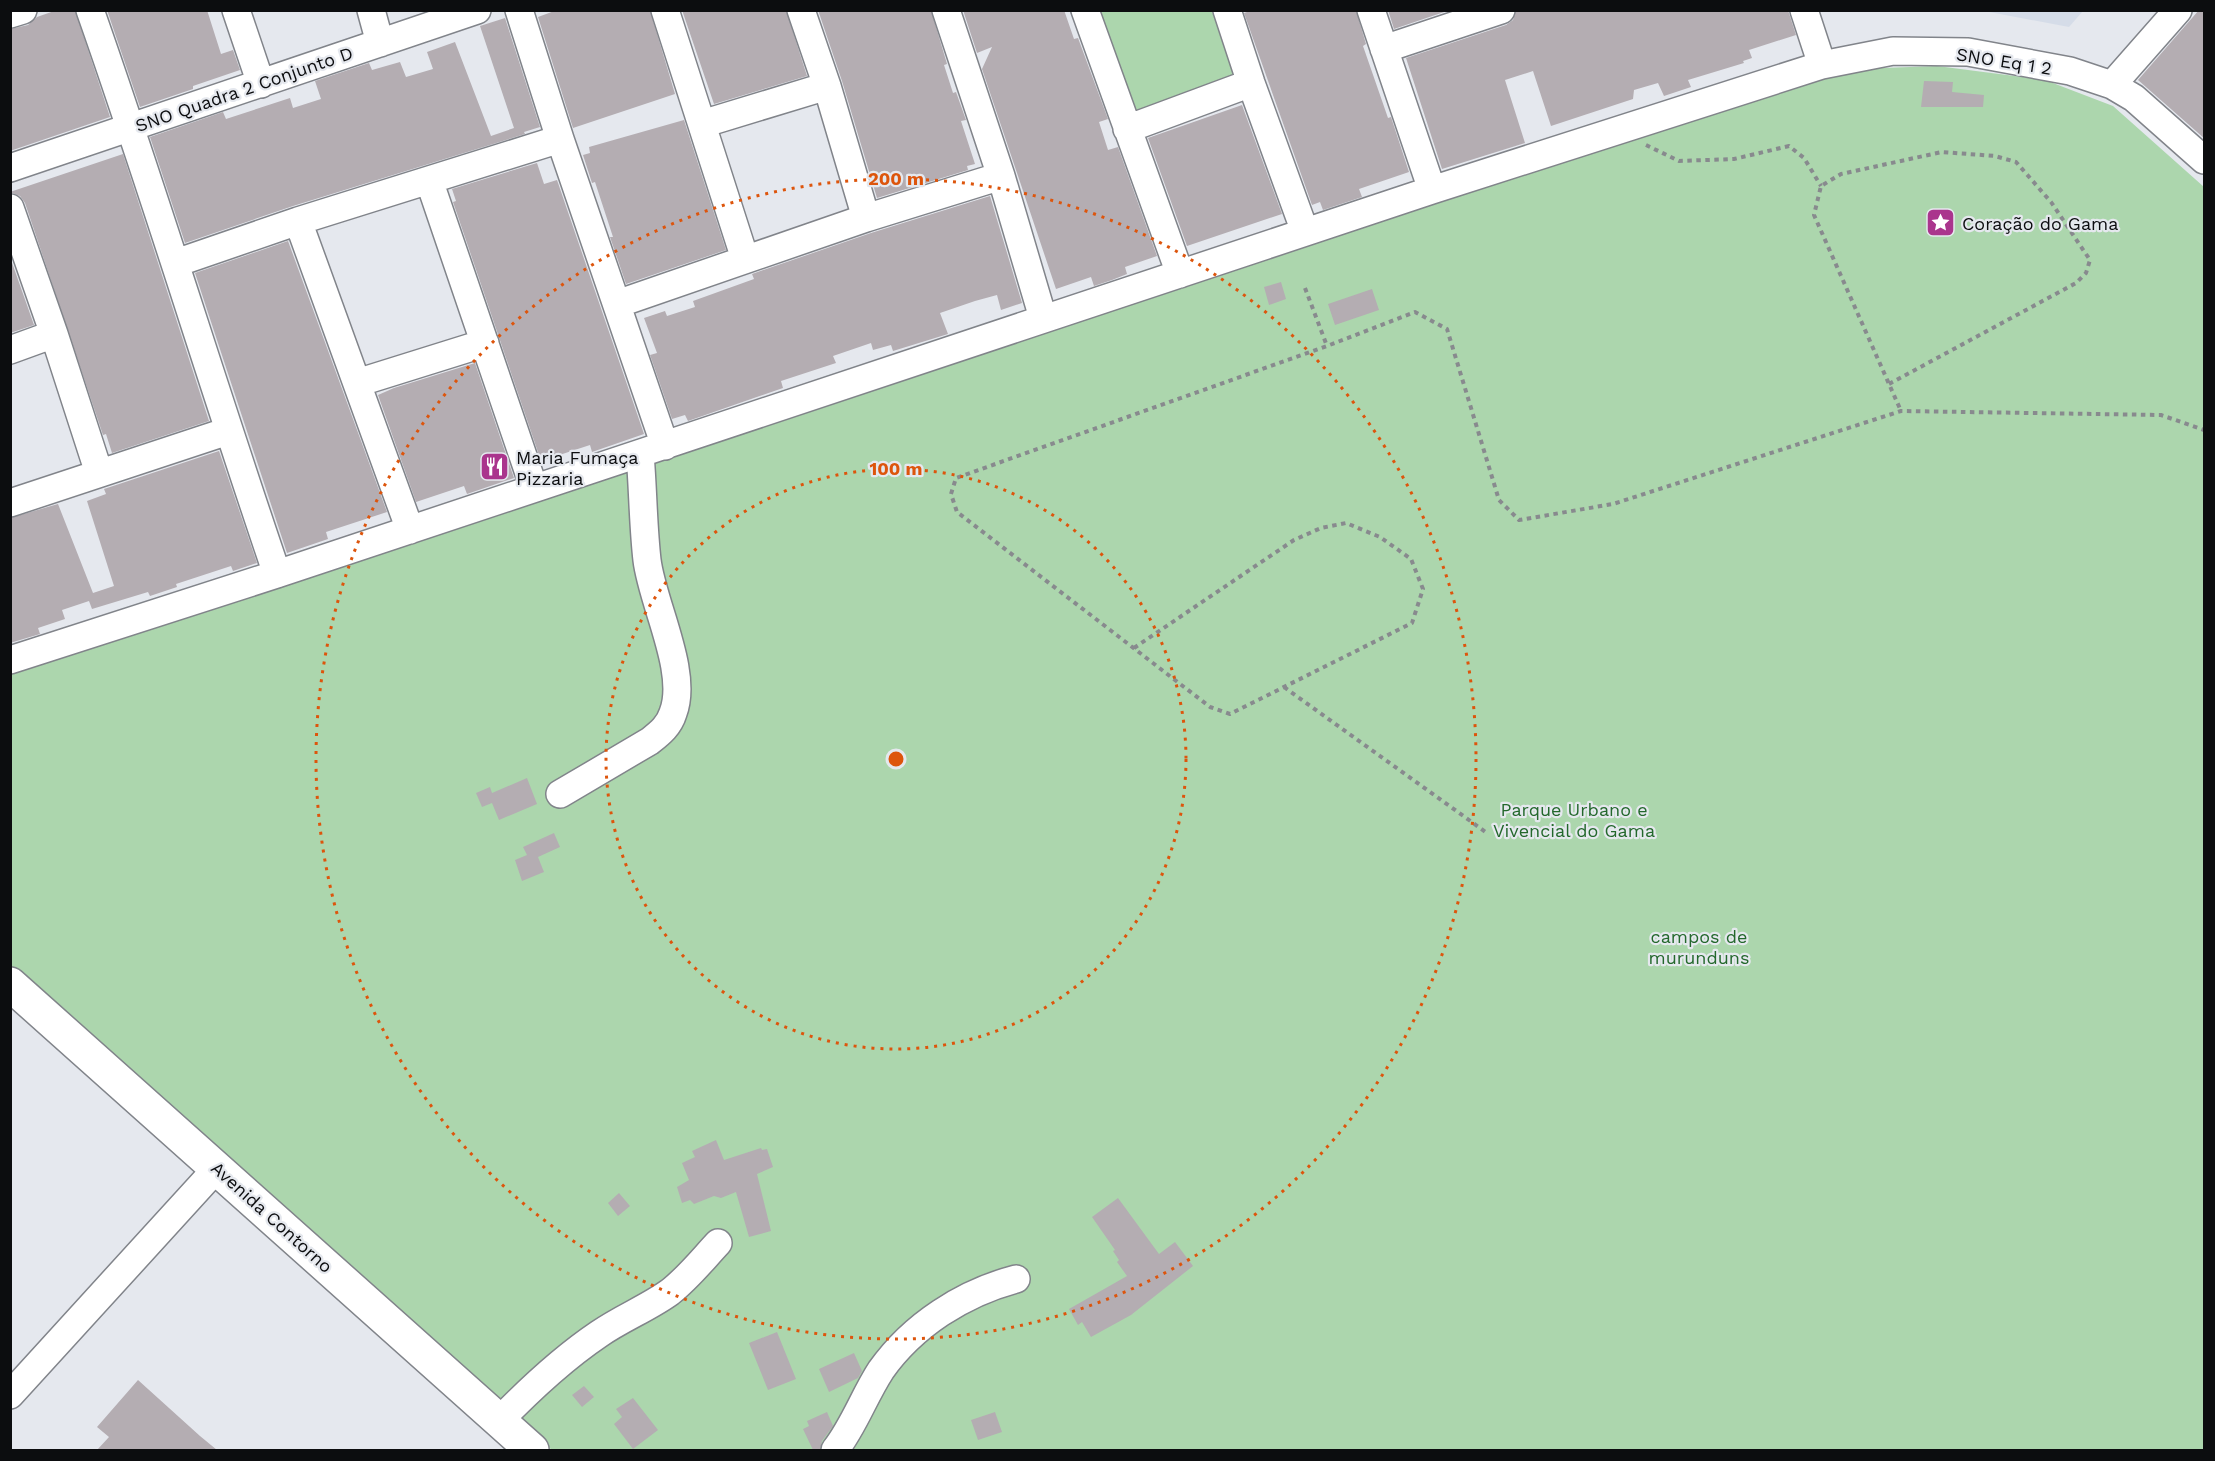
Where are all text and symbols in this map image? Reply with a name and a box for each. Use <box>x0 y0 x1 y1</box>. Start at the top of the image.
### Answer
street label: SNO Quadra 2 Conjunto D <box>132 42 356 136</box>
street label: SNO Eq 1 2 <box>1955 43 2053 79</box>
text: 200 m <box>868 168 924 189</box>
place icon: Coração do Gama <box>1925 207 1957 239</box>
place label: Coração do Gama <box>1962 213 2118 234</box>
place label: Maria Fumaça Pizzaria <box>516 447 638 489</box>
restaurant icon: Maria Fumaça Pizzaria <box>479 451 511 483</box>
text: 100 m <box>869 458 923 479</box>
centre of rings <box>886 749 906 769</box>
park label: Parque Urbano e Vivencial do Gama <box>1493 799 1655 841</box>
park label: campos de murunduns <box>1649 926 1749 968</box>
street label: Avenida Contorno <box>207 1157 337 1277</box>

